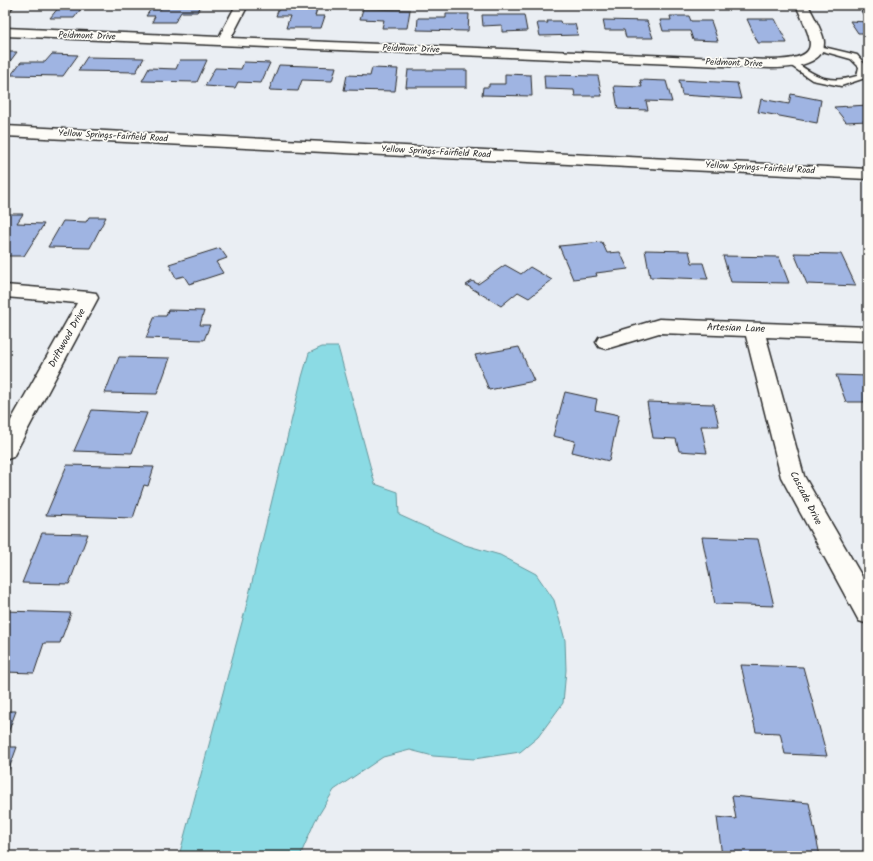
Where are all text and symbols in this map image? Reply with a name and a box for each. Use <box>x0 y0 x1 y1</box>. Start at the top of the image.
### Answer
street label: Peidmont Drive <box>58 28 116 44</box>
street label: Peidmont Drive <box>382 41 440 57</box>
street label: Peidmont Drive <box>705 55 763 71</box>
street label: Yellow Springs-Fairfield Road <box>58 126 169 146</box>
street label: Yellow Springs-Fairfield Road <box>381 142 492 162</box>
street label: Yellow Springs-Fairfield Road <box>705 158 816 178</box>
street label: Driftwood Drive <box>44 305 90 370</box>
street label: Artesian Lane <box>707 319 766 337</box>
street label: Cascade Drive <box>786 468 827 528</box>

